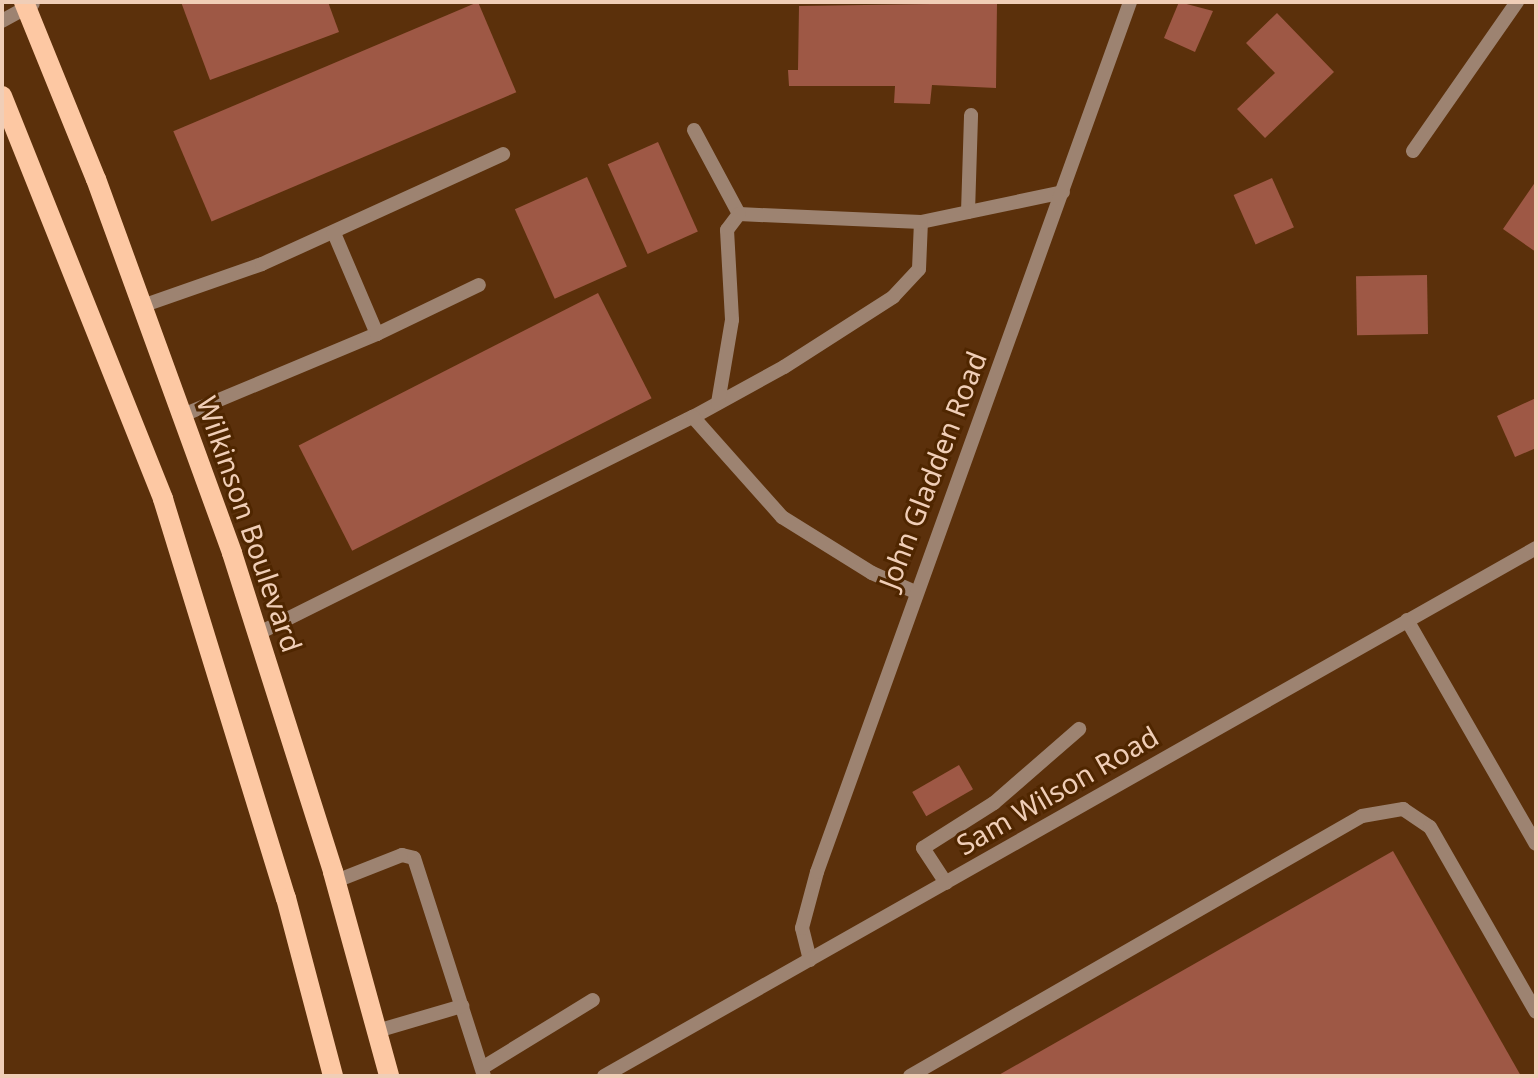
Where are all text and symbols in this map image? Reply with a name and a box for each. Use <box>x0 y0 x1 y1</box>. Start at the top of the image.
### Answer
street label: John Gladden Road <box>871 346 993 594</box>
street label: Wilkinson Boulevard <box>190 392 310 656</box>
street label: Sam Wilson Road <box>950 719 1164 861</box>

